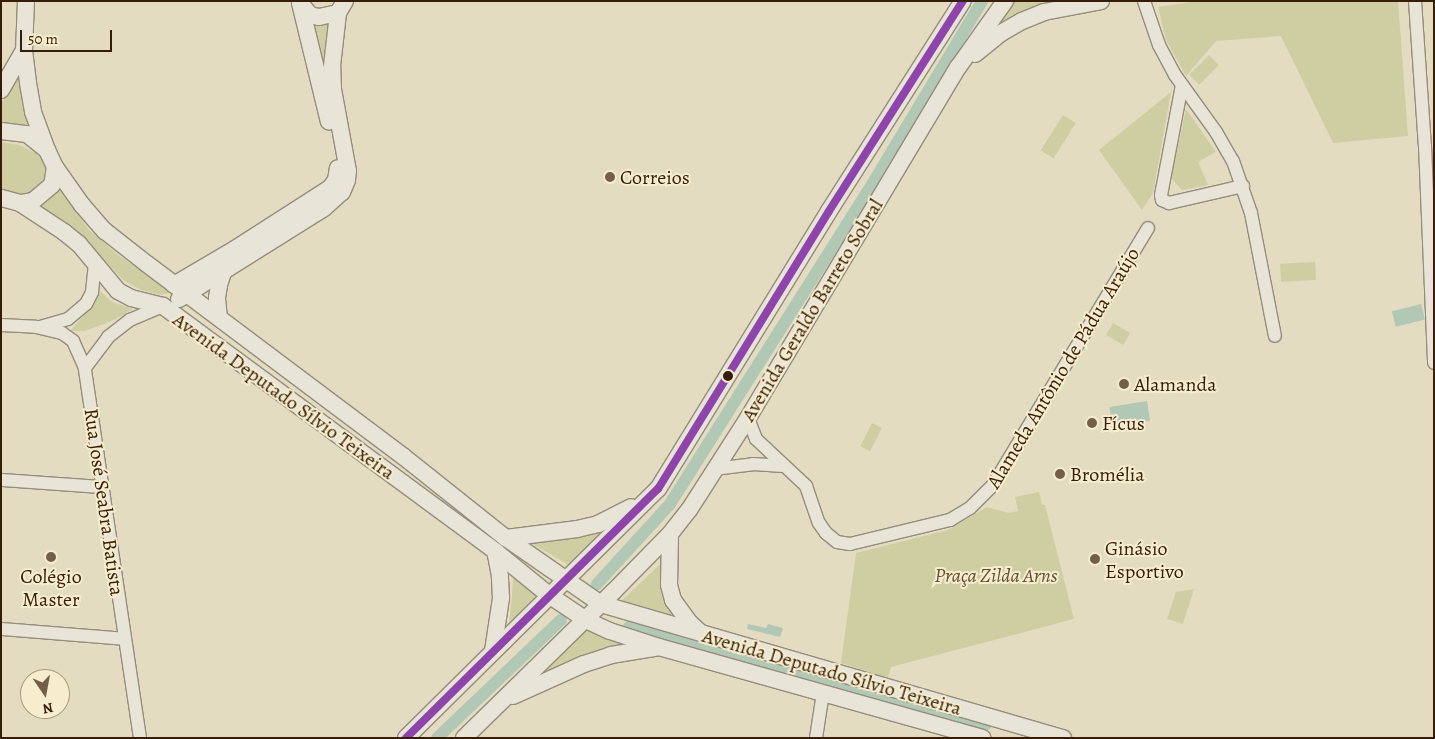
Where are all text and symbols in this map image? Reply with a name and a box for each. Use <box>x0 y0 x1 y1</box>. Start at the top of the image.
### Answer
scale bar <box>22 20 115 52</box>
text: 50 m <box>28 29 58 49</box>
place label: Correios <box>620 165 690 189</box>
marker: Correios <box>604 171 616 183</box>
street label: Avenida Geraldo Barreto Sobral <box>736 194 888 426</box>
street label: Alameda Antônio de Pádua Araújo <box>981 243 1145 493</box>
street label: Avenida Deputado Sílvio Teixeira <box>168 307 400 485</box>
unlabelled marker <box>723 371 733 381</box>
place label: Alamanda <box>1134 372 1216 396</box>
marker: Alamanda <box>1118 378 1130 390</box>
street label: Rua José Seabra Batista <box>79 407 129 597</box>
place label: Fícus <box>1102 411 1145 435</box>
marker: Fícus <box>1086 417 1098 429</box>
place label: Bromélia <box>1070 462 1145 486</box>
marker: Bromélia <box>1054 468 1066 480</box>
place label: Ginásio Esportivo <box>1105 536 1184 583</box>
marker: Colégio Master <box>45 551 57 563</box>
marker: Ginásio Esportivo <box>1089 553 1101 565</box>
park label: Praça Zilda Arns <box>935 563 1057 587</box>
place label: Colégio Master <box>20 565 82 612</box>
street label: Avenida Deputado Sílvio Teixeira <box>700 623 964 721</box>
north arrow <box>20 669 70 719</box>
text: N <box>41 698 55 719</box>

